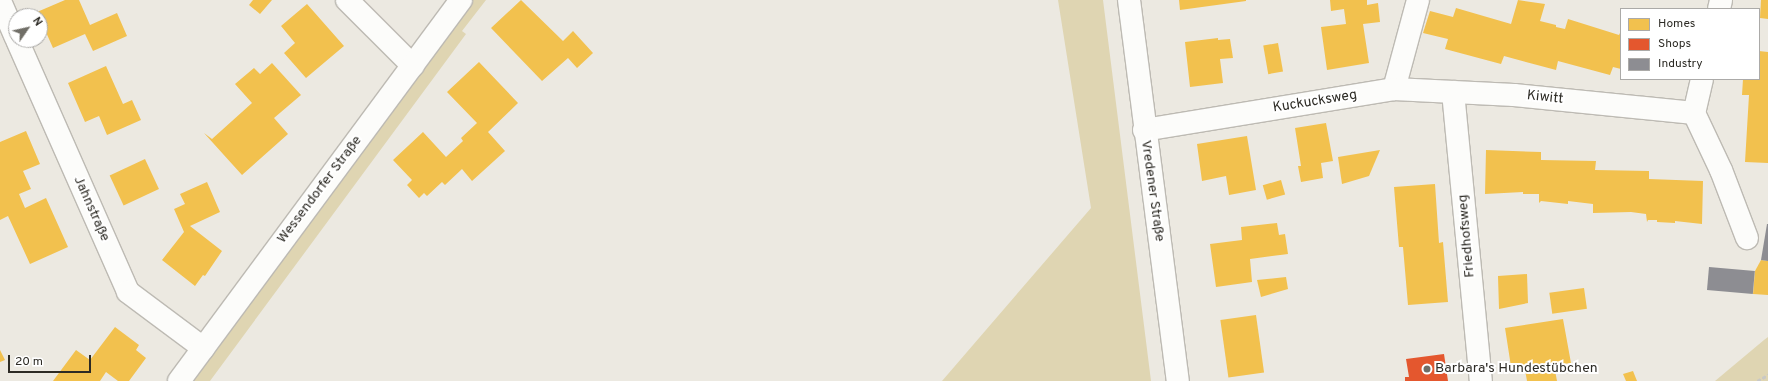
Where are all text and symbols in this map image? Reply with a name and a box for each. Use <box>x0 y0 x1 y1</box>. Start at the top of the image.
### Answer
north arrow <box>8 8 48 48</box>
legend <box>1620 8 1760 80</box>
text: N <box>29 15 45 29</box>
text: Homes <box>1658 16 1695 32</box>
text: Shops <box>1658 36 1691 52</box>
text: Industry <box>1658 56 1703 72</box>
street label: Kuckucksweg <box>1272 87 1358 117</box>
street label: Kiwitt <box>1526 88 1564 108</box>
street label: Wessendorfer Straße <box>274 133 366 247</box>
street label: Vredener Straße <box>1137 139 1167 243</box>
street label: Jahnstraße <box>69 174 113 244</box>
street label: Friedhofsweg <box>1455 194 1479 278</box>
scale bar <box>10 347 93 373</box>
text: 20 m <box>15 354 43 370</box>
place label: Barbara's Hundestübchen <box>1435 361 1598 377</box>
marker: Barbara's Hundestübchen <box>1422 364 1432 374</box>

